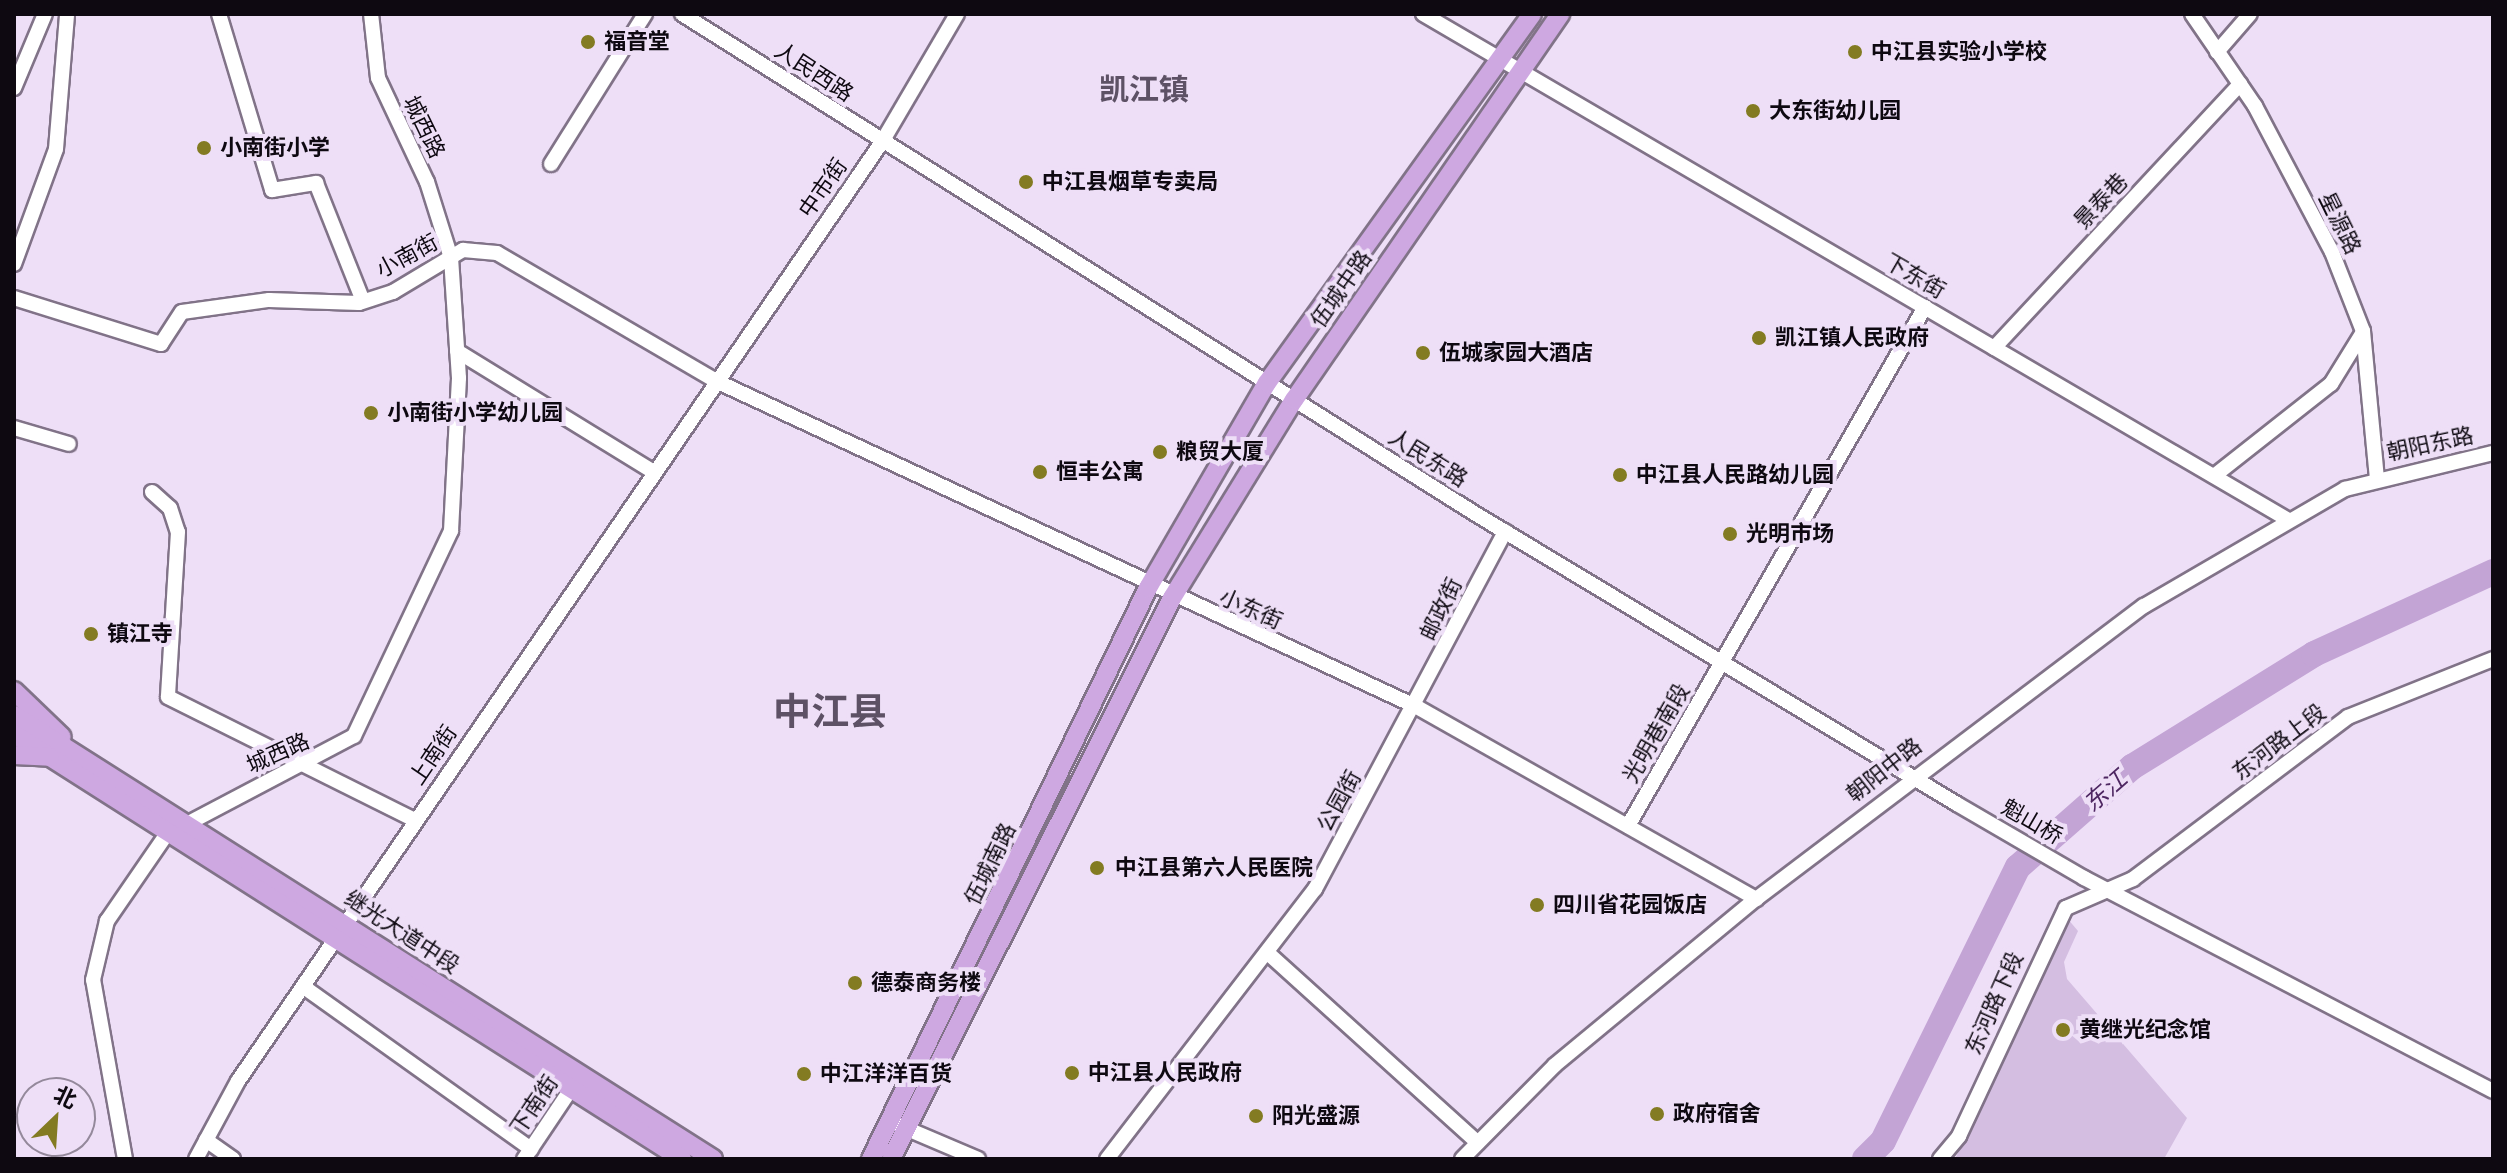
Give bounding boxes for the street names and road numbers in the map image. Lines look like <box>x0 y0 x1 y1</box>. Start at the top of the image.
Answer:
street label: 人民西路 <box>770 37 858 107</box>
street label: 城西路 <box>398 92 450 162</box>
street label: 中市街 <box>793 153 853 223</box>
street label: 景泰巷 <box>2069 168 2133 234</box>
street label: 星源路 <box>2314 188 2366 258</box>
street label: 小南街 <box>372 229 442 283</box>
street label: 伍城中路 <box>1305 245 1377 333</box>
street label: 下东街 <box>1880 248 1950 304</box>
street label: 朝阳东路 <box>2384 422 2476 466</box>
street label: 人民东路 <box>1384 423 1472 493</box>
street label: 邮政街 <box>1415 574 1467 644</box>
street label: 小东街 <box>1215 584 1287 634</box>
street label: 光明巷南段 <box>1617 679 1695 787</box>
street label: 东河路上段 <box>2227 698 2331 786</box>
street label: 上南街 <box>404 720 462 790</box>
street label: 城西路 <box>242 728 314 778</box>
street label: 朝阳中路 <box>1841 733 1927 807</box>
street label: 公园街 <box>1311 766 1367 836</box>
street label: 魁山桥 <box>1997 794 2067 850</box>
street label: 伍城南路 <box>959 819 1021 909</box>
street label: 继光大道中段 <box>339 885 465 979</box>
street label: 东河路下段 <box>1960 947 2028 1059</box>
street label: 下南街 <box>505 1070 563 1140</box>

